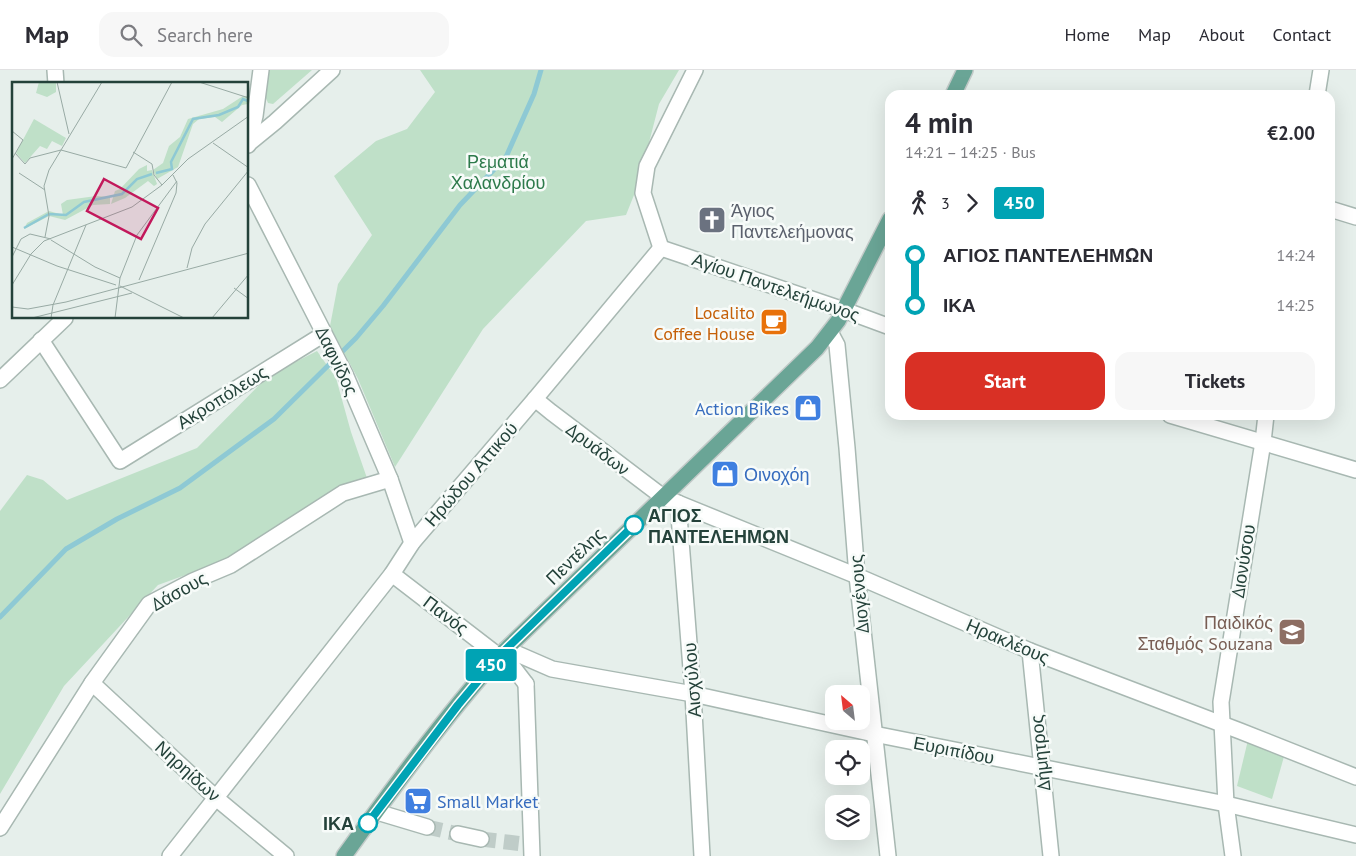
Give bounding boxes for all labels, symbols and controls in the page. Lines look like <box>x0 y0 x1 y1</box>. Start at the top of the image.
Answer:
search box <box>99 12 449 57</box>
text: Map <box>25 19 69 50</box>
icon: search <box>117 21 145 49</box>
text: Search here <box>157 23 253 47</box>
text: Home <box>1064 23 1110 46</box>
text: Map <box>1138 23 1171 46</box>
text: About <box>1199 23 1245 46</box>
text: Contact <box>1273 23 1331 46</box>
inset map <box>12 82 249 319</box>
text: 4 min <box>905 104 973 141</box>
text: €2.00 <box>1267 121 1315 145</box>
text: 14:21 – 14:25 · Bus <box>905 142 1036 162</box>
park label: Ρεματιά Χαλανδρίου <box>451 150 545 194</box>
icon: walk <box>905 189 933 217</box>
icon: forward <box>958 189 986 217</box>
text: 450 <box>1004 191 1034 214</box>
text: 3 <box>941 193 950 213</box>
place label: Άγιος Παντελεήμονας <box>731 199 854 243</box>
church icon: Άγιος Παντελεήμονας <box>697 205 727 235</box>
text: ΑΓΙΟΣ ΠΑΝΤΕΛΕΗΜΩΝ <box>943 243 1153 267</box>
text: 14:24 <box>1277 245 1315 265</box>
street label: Αγίου Παντελεήμωνος <box>689 248 863 327</box>
text: ΙΚΑ <box>943 293 976 317</box>
text: 14:25 <box>1277 295 1315 315</box>
place label: Localito Coffee House <box>654 301 755 345</box>
cafe icon: Localito Coffee House <box>759 307 789 337</box>
street label: Δαφνίδος <box>310 323 364 400</box>
button: Start <box>905 352 1105 410</box>
button: Tickets <box>1115 352 1315 410</box>
street label: Ακροπόλεως <box>172 360 272 434</box>
shop icon: Action Bikes <box>793 393 823 423</box>
place label: Action Bikes <box>695 397 789 420</box>
street label: Ηρώδου Αττικού <box>419 417 523 531</box>
street label: Δρυάδων <box>562 418 634 480</box>
shop icon: Οινοχόη <box>710 459 740 489</box>
place label: Οινοχόη <box>744 463 810 486</box>
place label: ΑΓΙΟΣ ΠΑΝΤΕΛΕΗΜΩΝ <box>648 504 789 548</box>
marker: ΑΓΙΟΣ ΠΑΝΤΕΛΕΗΜΩΝ <box>624 515 644 535</box>
street label: Πεντέλης <box>541 522 609 590</box>
street label: Διονύσου <box>1226 523 1260 599</box>
street label: Διογένους <box>844 553 874 634</box>
street label: Δάσους <box>147 566 211 616</box>
street label: Πανός <box>419 590 474 640</box>
place label: Παιδικός Σταθμός Souzana <box>1137 611 1273 655</box>
street label: Ηρακλέους <box>963 613 1053 669</box>
school or university icon: Παιδικός Σταθμός Souzana <box>1277 617 1307 647</box>
street label: Αισχύλου <box>678 642 706 718</box>
line badge: 450 <box>462 649 520 681</box>
text: 450 <box>476 653 506 676</box>
north arrow <box>825 685 870 730</box>
map controls <box>825 685 870 840</box>
street label: Δήμητρος <box>1025 714 1055 792</box>
street label: Ευριπίδου <box>912 731 996 769</box>
street label: Νηρηίδων <box>150 736 226 806</box>
button: locate <box>825 740 870 785</box>
supermarket icon: Small Market <box>403 786 433 816</box>
place label: Small Market <box>437 790 538 813</box>
button: layers <box>825 795 870 840</box>
place label: ΙΚΑ <box>323 812 354 835</box>
marker: ΙΚΑ <box>358 813 378 833</box>

